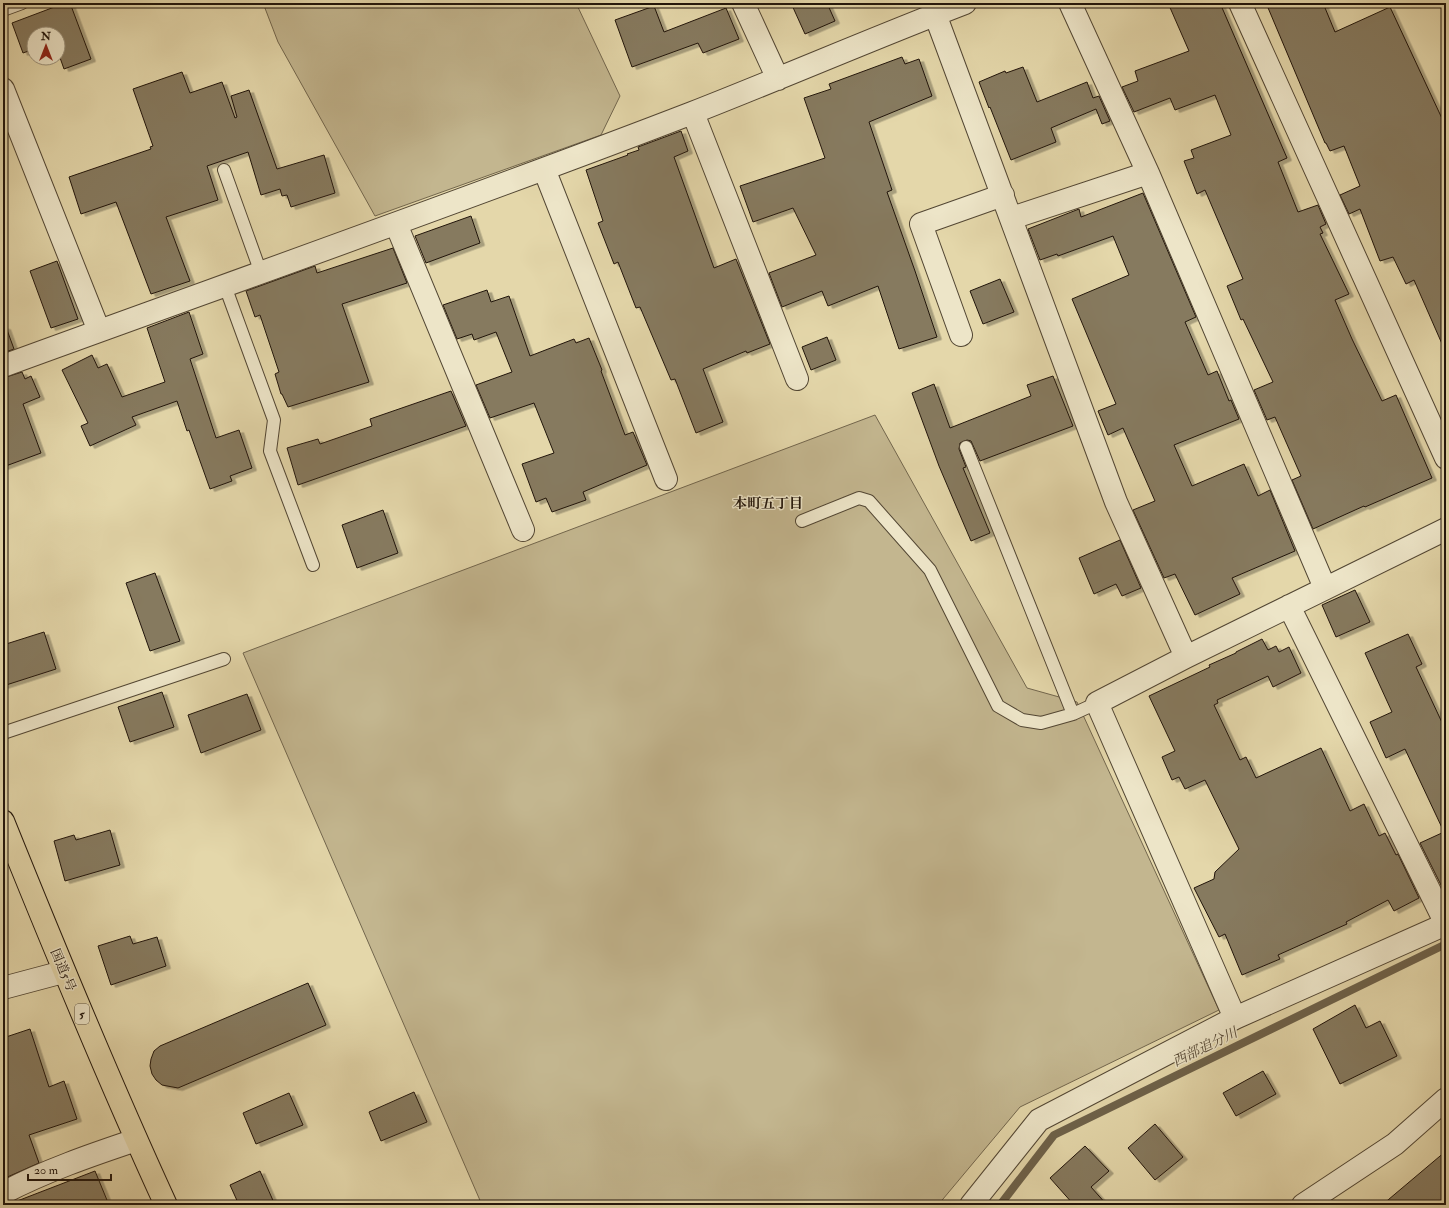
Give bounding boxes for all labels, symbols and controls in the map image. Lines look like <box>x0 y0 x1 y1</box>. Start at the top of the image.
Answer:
north arrow <box>26 26 66 66</box>
text: N <box>40 30 52 43</box>
district label: 本町五丁目 <box>733 495 803 512</box>
street label: 国道5号 <box>47 946 79 994</box>
road number: 5 <box>75 1004 89 1024</box>
water label: 西部追分川 <box>1170 1023 1242 1070</box>
scale bar <box>28 1156 111 1182</box>
text: 20 m <box>34 1163 59 1178</box>

